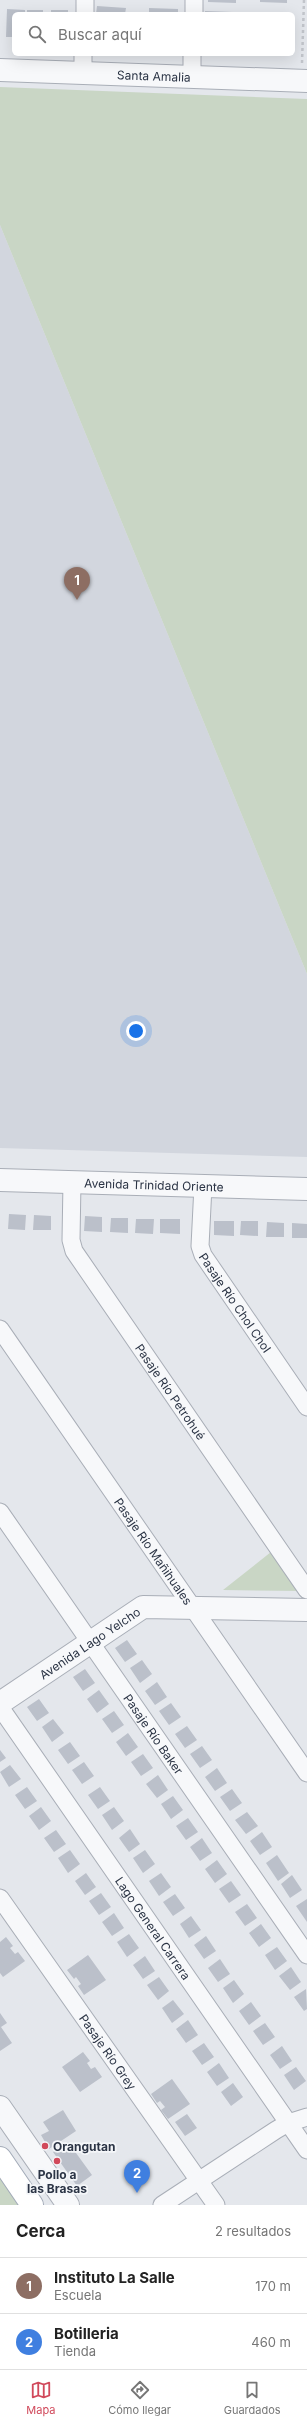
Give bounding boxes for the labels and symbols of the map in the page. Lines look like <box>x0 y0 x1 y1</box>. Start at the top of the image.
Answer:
street label: Santa Amalia <box>117 67 191 84</box>
pin: 1 <box>64 567 90 600</box>
your location <box>126 1021 146 1041</box>
street label: Avenida Trinidad Oriente <box>84 1175 224 1194</box>
street label: Pasaje Río Chol Chol <box>196 1250 275 1355</box>
street label: Pasaje Río Petrohué <box>132 1341 209 1443</box>
street label: Pasaje Río Mañihuales <box>111 1495 196 1608</box>
street label: Avenida Lago Yelcho <box>36 1604 143 1682</box>
street label: Pasaje Río Baker <box>121 1691 187 1777</box>
street label: Lago General Carrera <box>112 1874 194 1982</box>
street label: Pasaje Río Grey <box>76 2011 140 2093</box>
place label: Orangutan <box>53 2139 115 2154</box>
marker: Orangutan <box>40 2141 50 2151</box>
marker: Pollo a las Brasas <box>52 2156 62 2166</box>
pin: 2 <box>124 2160 150 2193</box>
place label: Pollo a las Brasas <box>27 2167 87 2196</box>

